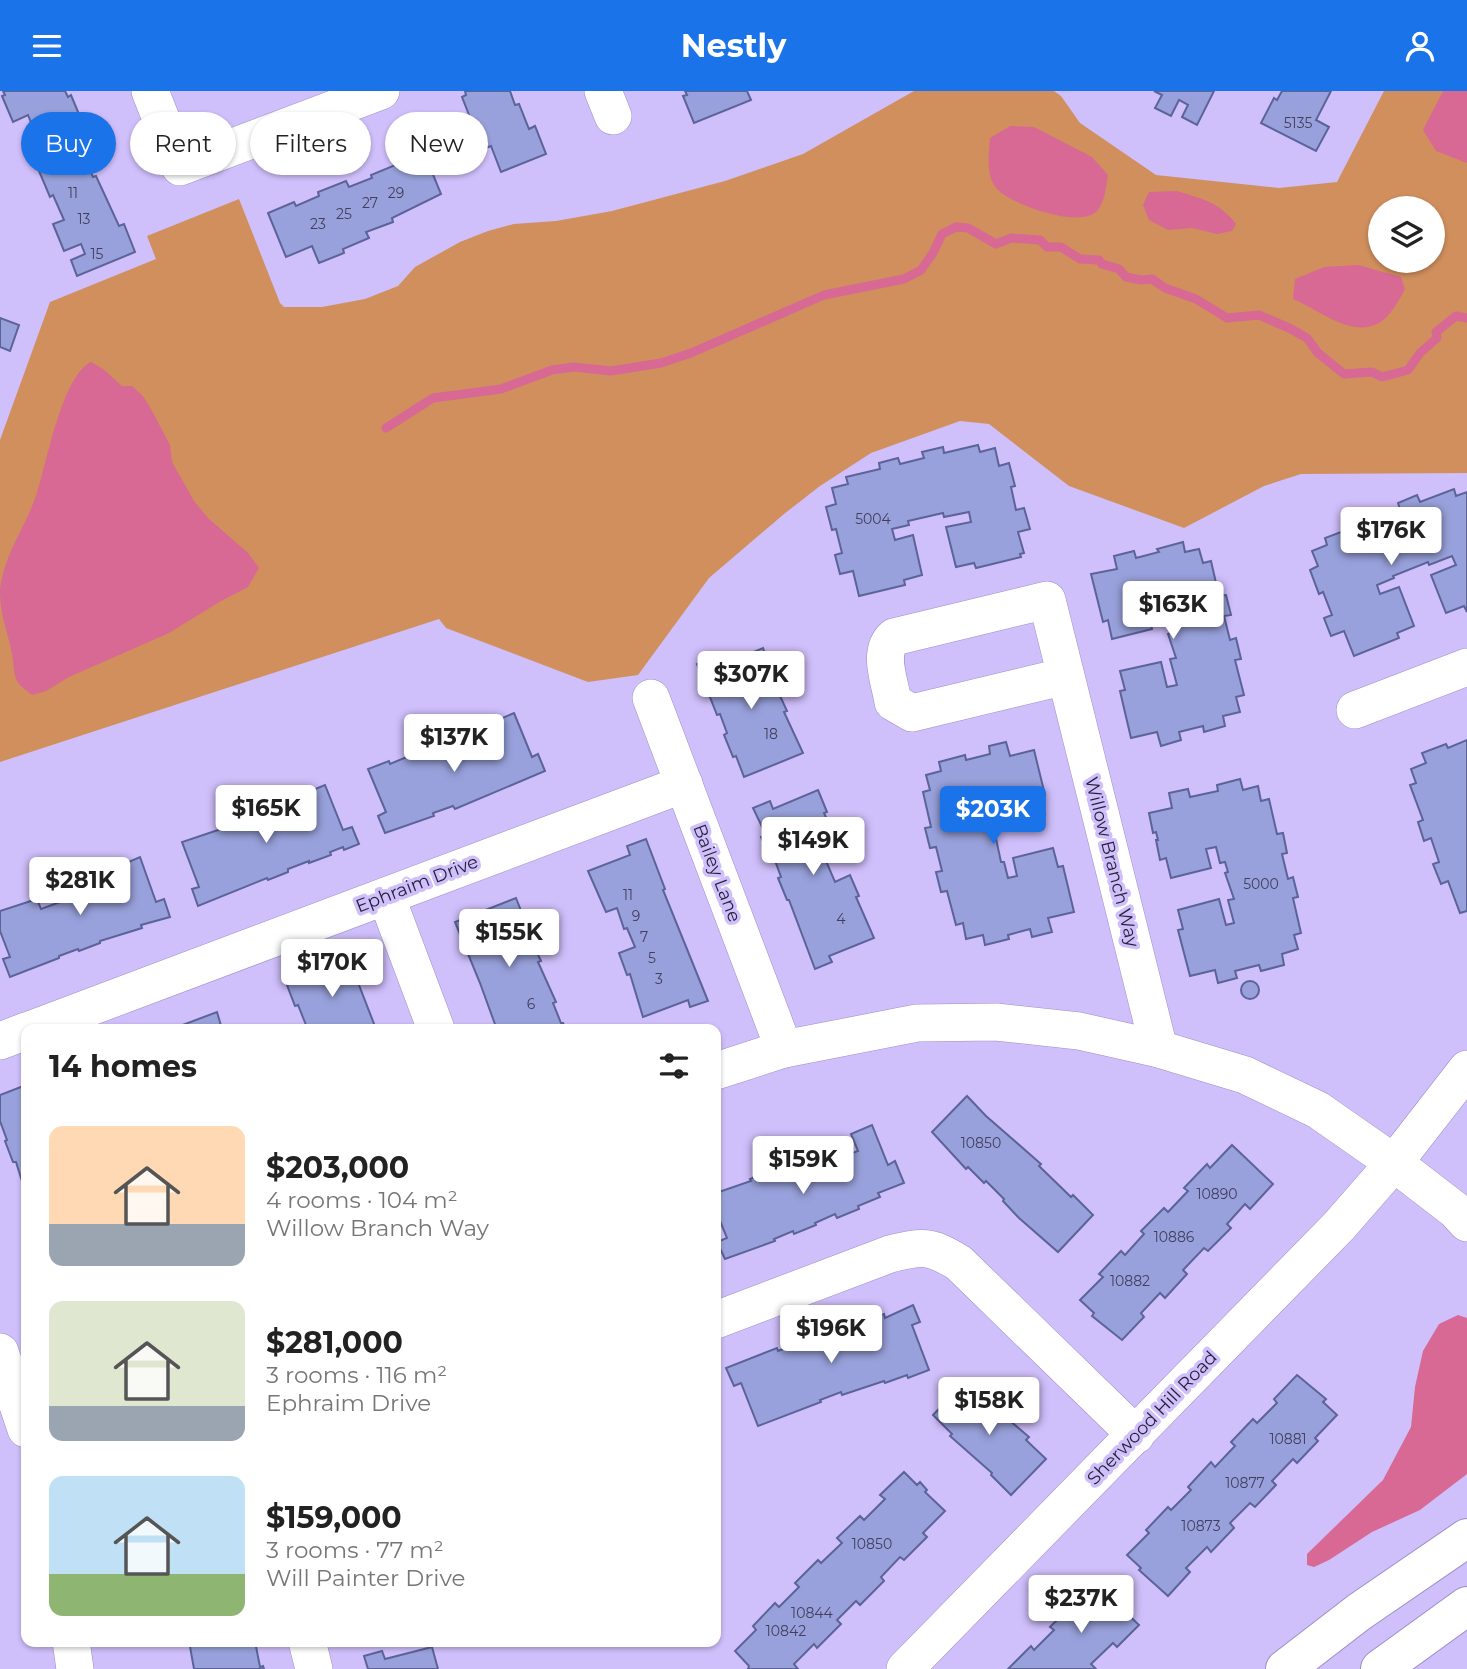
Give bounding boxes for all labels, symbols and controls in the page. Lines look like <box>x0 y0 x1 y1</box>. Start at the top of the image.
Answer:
text: Nestly <box>681 26 786 65</box>
icon: menu <box>28 27 66 65</box>
icon: person <box>1401 27 1439 65</box>
chip: Buy <box>21 112 116 175</box>
chip: Rent <box>130 112 236 175</box>
chip: Filters <box>250 112 371 175</box>
chip: New <box>385 112 488 175</box>
house number: 5135 <box>1284 114 1312 132</box>
house number: 11 <box>68 184 78 202</box>
house number: 29 <box>388 184 404 202</box>
house number: 27 <box>362 194 378 212</box>
map controls <box>1368 196 1445 273</box>
button: layers <box>1368 196 1445 273</box>
house number: 25 <box>336 205 352 223</box>
house number: 13 <box>78 210 91 228</box>
house number: 23 <box>310 215 326 233</box>
house number: 15 <box>91 245 104 263</box>
pin: $176K <box>1342 507 1440 567</box>
house number: 5004 <box>855 510 892 528</box>
text: $176K <box>1357 516 1425 544</box>
pin: $163K <box>1124 581 1222 641</box>
text: $163K <box>1139 590 1207 618</box>
pin: $307K <box>702 651 800 711</box>
text: $307K <box>713 660 789 688</box>
pin: $137K <box>405 715 503 774</box>
text: $137K <box>420 723 488 751</box>
house number: 18 <box>764 725 778 743</box>
street label: Willow Branch Way <box>1080 775 1144 950</box>
pin: $165K <box>217 785 315 845</box>
pin: $203K <box>944 787 1042 846</box>
text: $165K <box>232 794 300 822</box>
text: $203K <box>956 795 1030 823</box>
pin: $149K <box>764 817 862 877</box>
street label: Bailey Lane <box>688 821 746 925</box>
text: $149K <box>778 826 848 854</box>
street label: Ephraim Drive <box>353 851 481 917</box>
pin: $281K <box>31 857 129 917</box>
text: $281K <box>45 866 115 894</box>
house number: 5000 <box>1243 875 1279 893</box>
house number: 11 <box>623 886 633 904</box>
house number: 9 <box>632 907 640 925</box>
pin: $155K <box>460 909 558 969</box>
house number: 4 <box>836 910 846 928</box>
text: $155K <box>475 918 543 946</box>
house number: 7 <box>640 928 648 946</box>
pin: $170K <box>283 939 381 999</box>
text: $170K <box>297 948 367 976</box>
house number: 5 <box>648 949 656 967</box>
house number: 3 <box>655 970 663 988</box>
house number: 6 <box>527 995 536 1013</box>
icon: filters <box>655 1047 693 1085</box>
text: 14 homes <box>49 1048 197 1085</box>
house number: 10850 <box>961 1134 1001 1152</box>
pin: $159K <box>754 1137 852 1196</box>
text: $159K <box>769 1145 837 1173</box>
text: $203,000 <box>266 1149 409 1186</box>
icon: home <box>105 1154 189 1238</box>
house number: 10890 <box>1196 1185 1238 1203</box>
text: 4 rooms · 104 m² <box>266 1186 458 1214</box>
text: Willow Branch Way <box>266 1214 489 1242</box>
house number: 10886 <box>1154 1228 1195 1246</box>
house number: 10882 <box>1110 1272 1150 1290</box>
pin: $196K <box>782 1305 880 1365</box>
text: $196K <box>796 1314 866 1342</box>
text: $281,000 <box>266 1324 403 1361</box>
icon: home <box>105 1329 189 1413</box>
street label: Sherwood Hill Road <box>1082 1346 1222 1490</box>
text: 3 rooms · 116 m² <box>266 1361 447 1389</box>
pin: $158K <box>940 1377 1038 1437</box>
text: $158K <box>954 1386 1024 1414</box>
text: Ephraim Drive <box>266 1389 431 1417</box>
house number: 10881 <box>1269 1430 1307 1448</box>
house number: 10877 <box>1225 1474 1265 1492</box>
text: $159,000 <box>266 1499 402 1536</box>
icon: home <box>105 1504 189 1588</box>
house number: 10873 <box>1181 1517 1221 1535</box>
house number: 10850 <box>852 1535 892 1553</box>
text: 3 rooms · 77 m² <box>266 1536 444 1564</box>
text: Will Painter Drive <box>266 1564 466 1592</box>
pin: $237K <box>1032 1575 1130 1635</box>
text: $237K <box>1045 1584 1117 1612</box>
house number: 10844 <box>791 1604 834 1622</box>
house number: 10842 <box>766 1622 806 1640</box>

